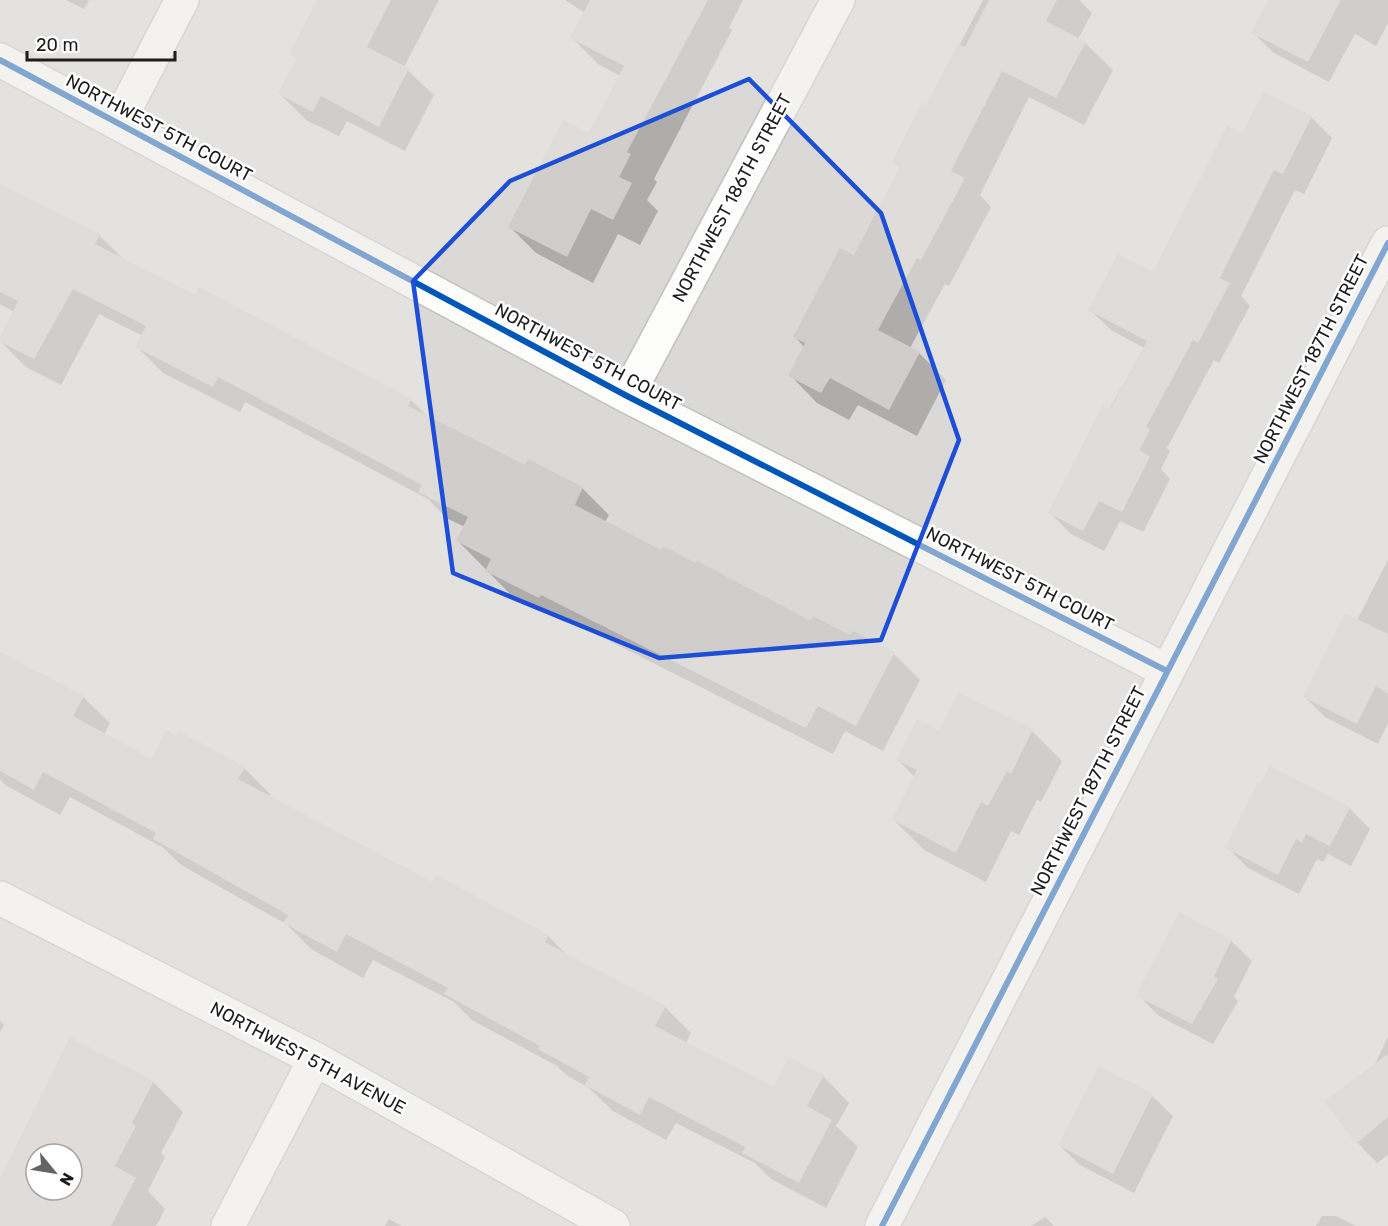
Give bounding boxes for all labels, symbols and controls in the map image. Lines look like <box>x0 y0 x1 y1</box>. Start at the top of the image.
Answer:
scale bar <box>27 24 176 62</box>
text: 20 m <box>36 34 78 56</box>
street label: NORTHWEST 5TH COURT <box>62 70 256 186</box>
street label: NORTHWEST 186TH STREET <box>668 90 796 306</box>
street label: NORTHWEST 187TH STREET <box>1249 251 1373 467</box>
street label: NORTHWEST 5TH COURT <box>491 299 685 415</box>
street label: NORTHWEST 5TH COURT <box>923 522 1117 636</box>
street label: NORTHWEST 187TH STREET <box>1026 683 1150 899</box>
street label: NORTHWEST 5TH AVENUE <box>207 997 409 1119</box>
north arrow <box>24 1142 84 1202</box>
text: N <box>55 1170 78 1189</box>

